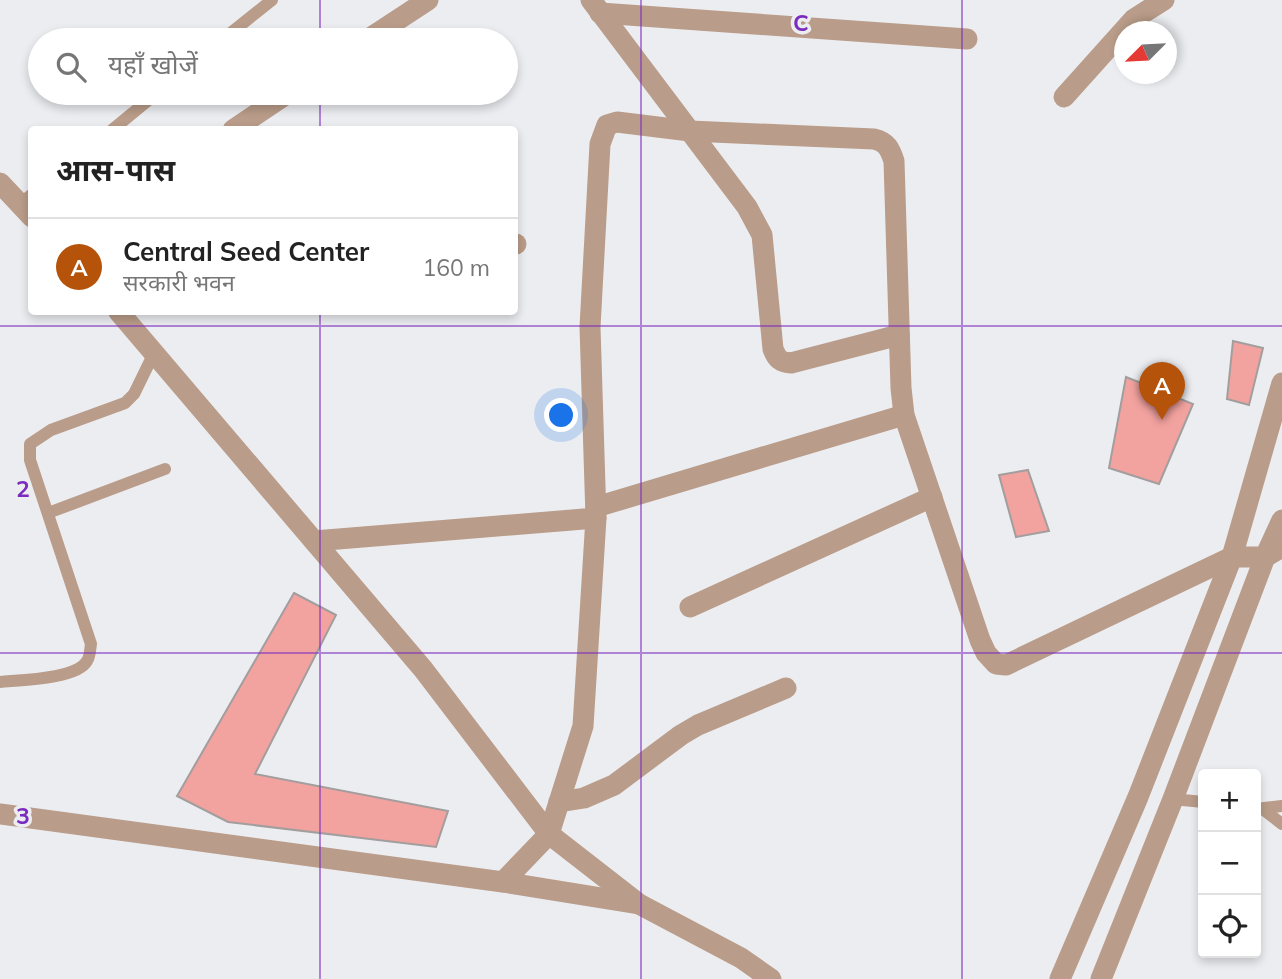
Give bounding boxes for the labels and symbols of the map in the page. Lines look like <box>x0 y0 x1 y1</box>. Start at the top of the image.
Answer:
text: C <box>793 8 809 37</box>
north arrow <box>1114 21 1177 84</box>
pin: A <box>1139 362 1185 420</box>
your location <box>544 398 578 432</box>
text: 2 <box>16 474 30 503</box>
text: 3 <box>16 801 30 830</box>

